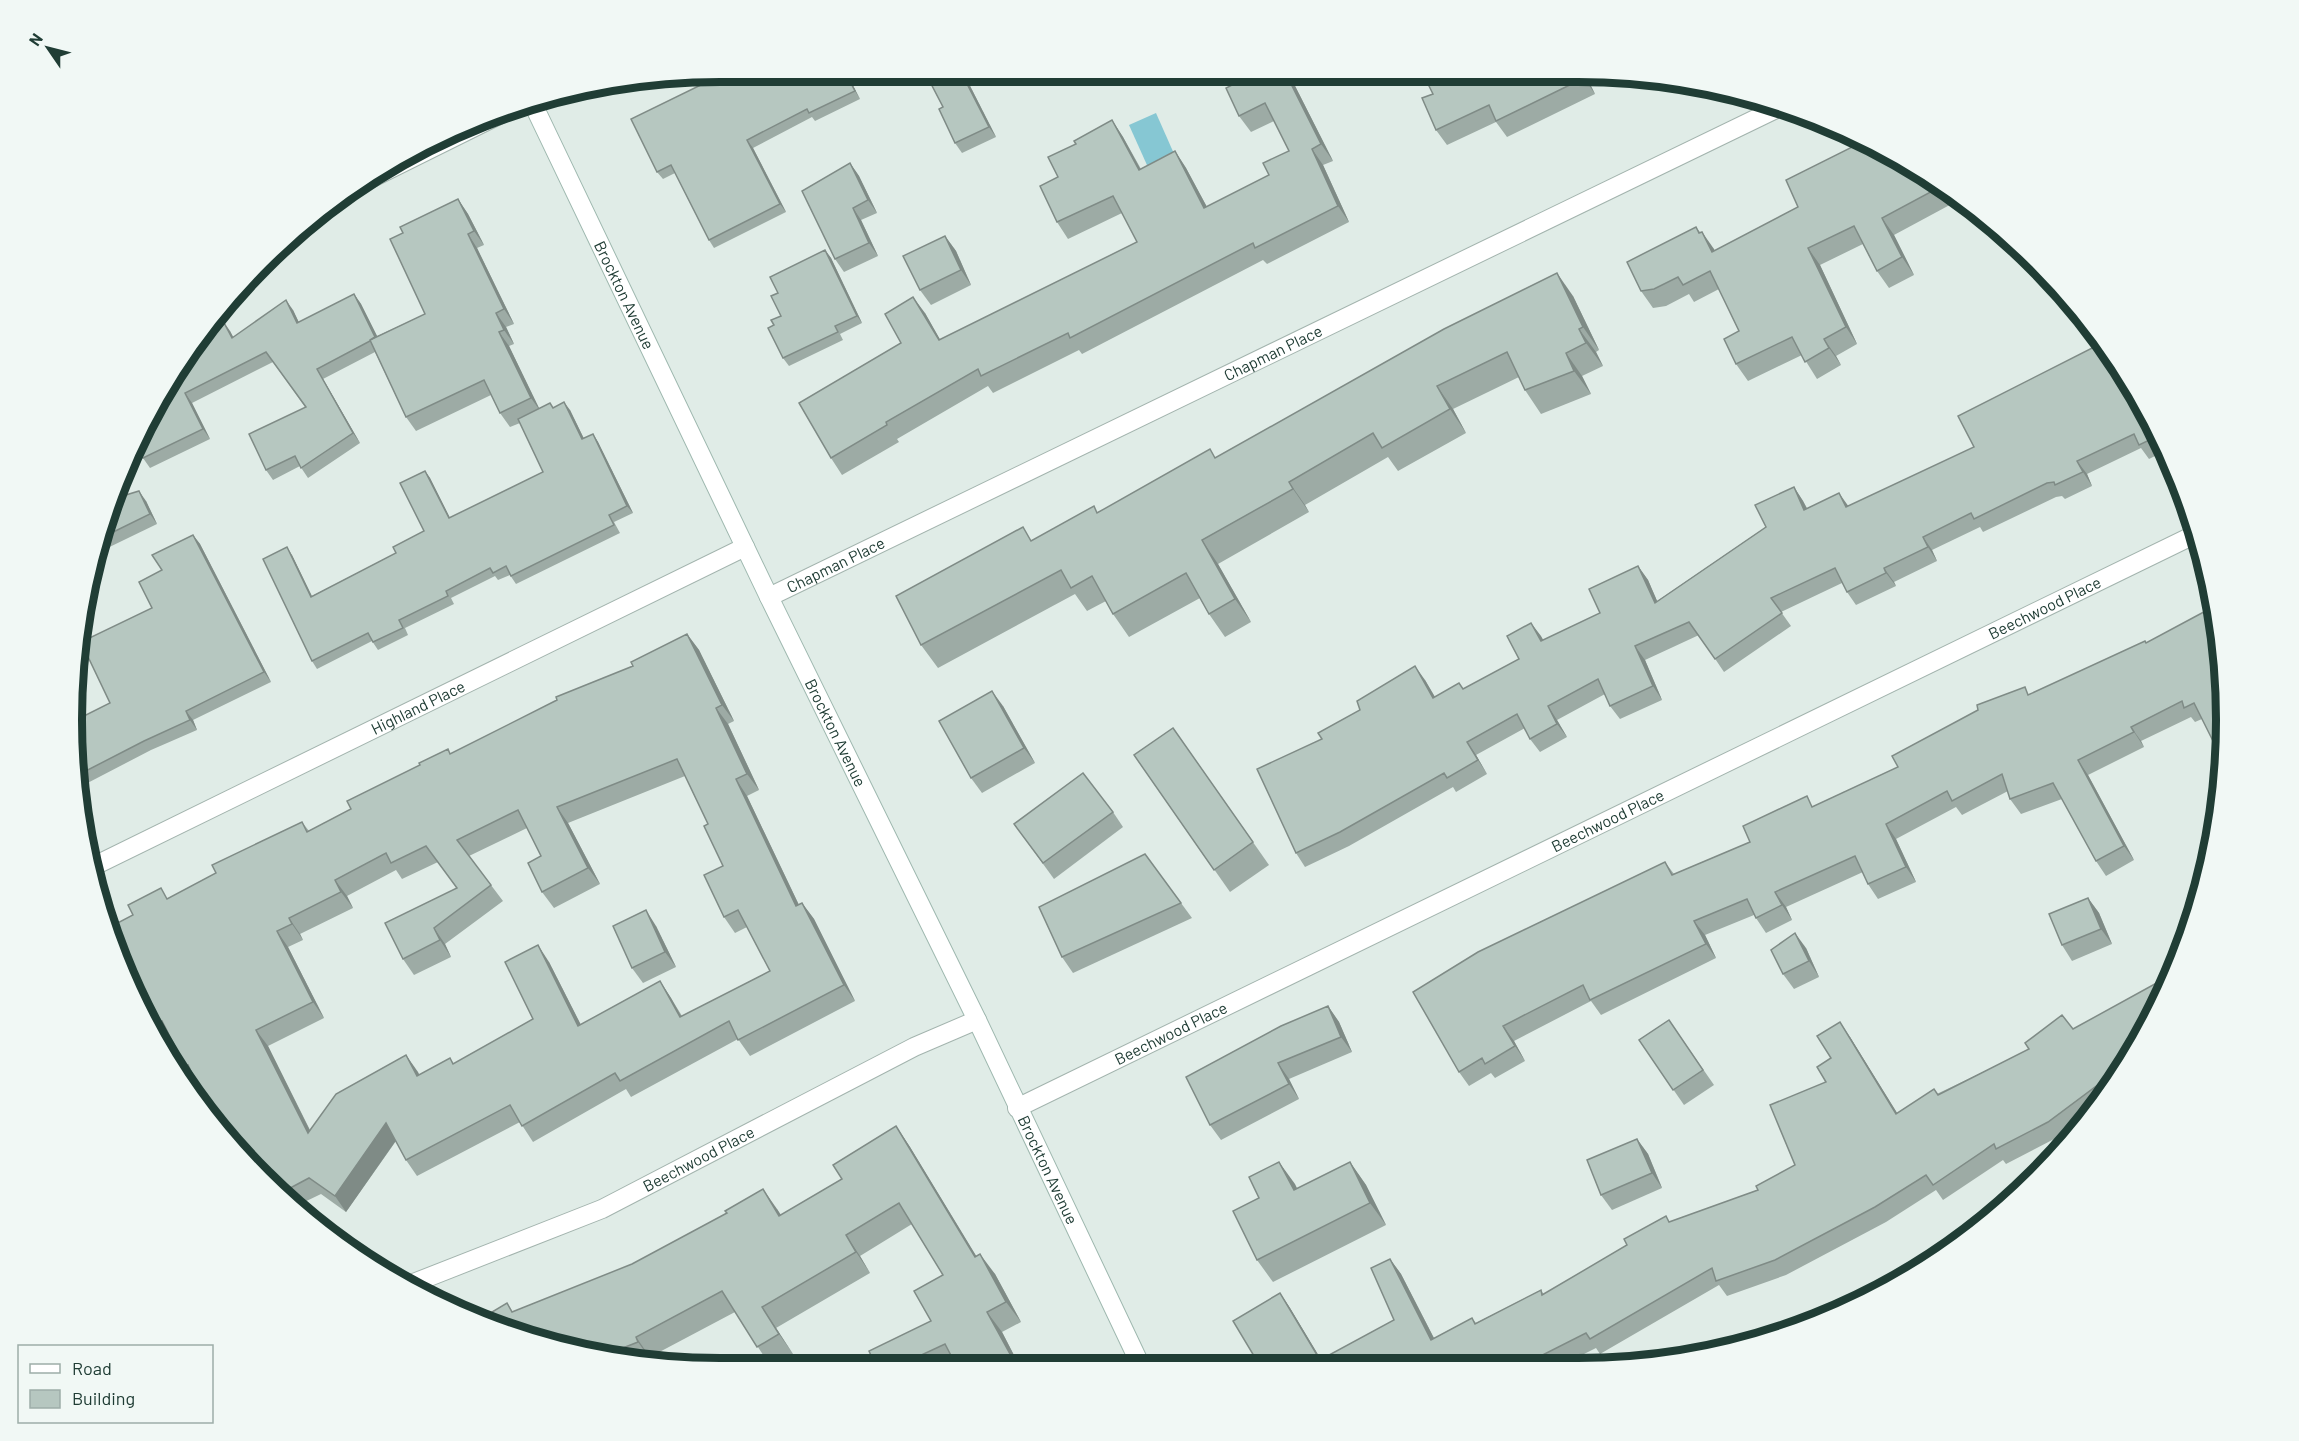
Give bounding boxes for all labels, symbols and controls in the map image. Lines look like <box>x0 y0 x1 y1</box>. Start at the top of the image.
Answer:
north arrow <box>18 18 78 78</box>
text: N <box>24 29 46 49</box>
street label: Brockton Avenue <box>591 238 659 352</box>
street label: Chapman Place <box>1221 320 1325 384</box>
street label: Chapman Place <box>783 532 888 596</box>
street label: Beechwood Place <box>1985 572 2104 643</box>
street label: Brockton Avenue <box>802 675 871 790</box>
street label: Highland Place <box>368 676 468 738</box>
street label: Beechwood Place <box>1548 785 1667 855</box>
street label: Beechwood Place <box>1111 997 1230 1068</box>
street label: Brockton Avenue <box>1015 1112 1082 1227</box>
street label: Beechwood Place <box>639 1122 757 1195</box>
legend <box>18 1345 213 1423</box>
text: Road <box>72 1357 112 1379</box>
text: Building <box>72 1387 135 1409</box>

